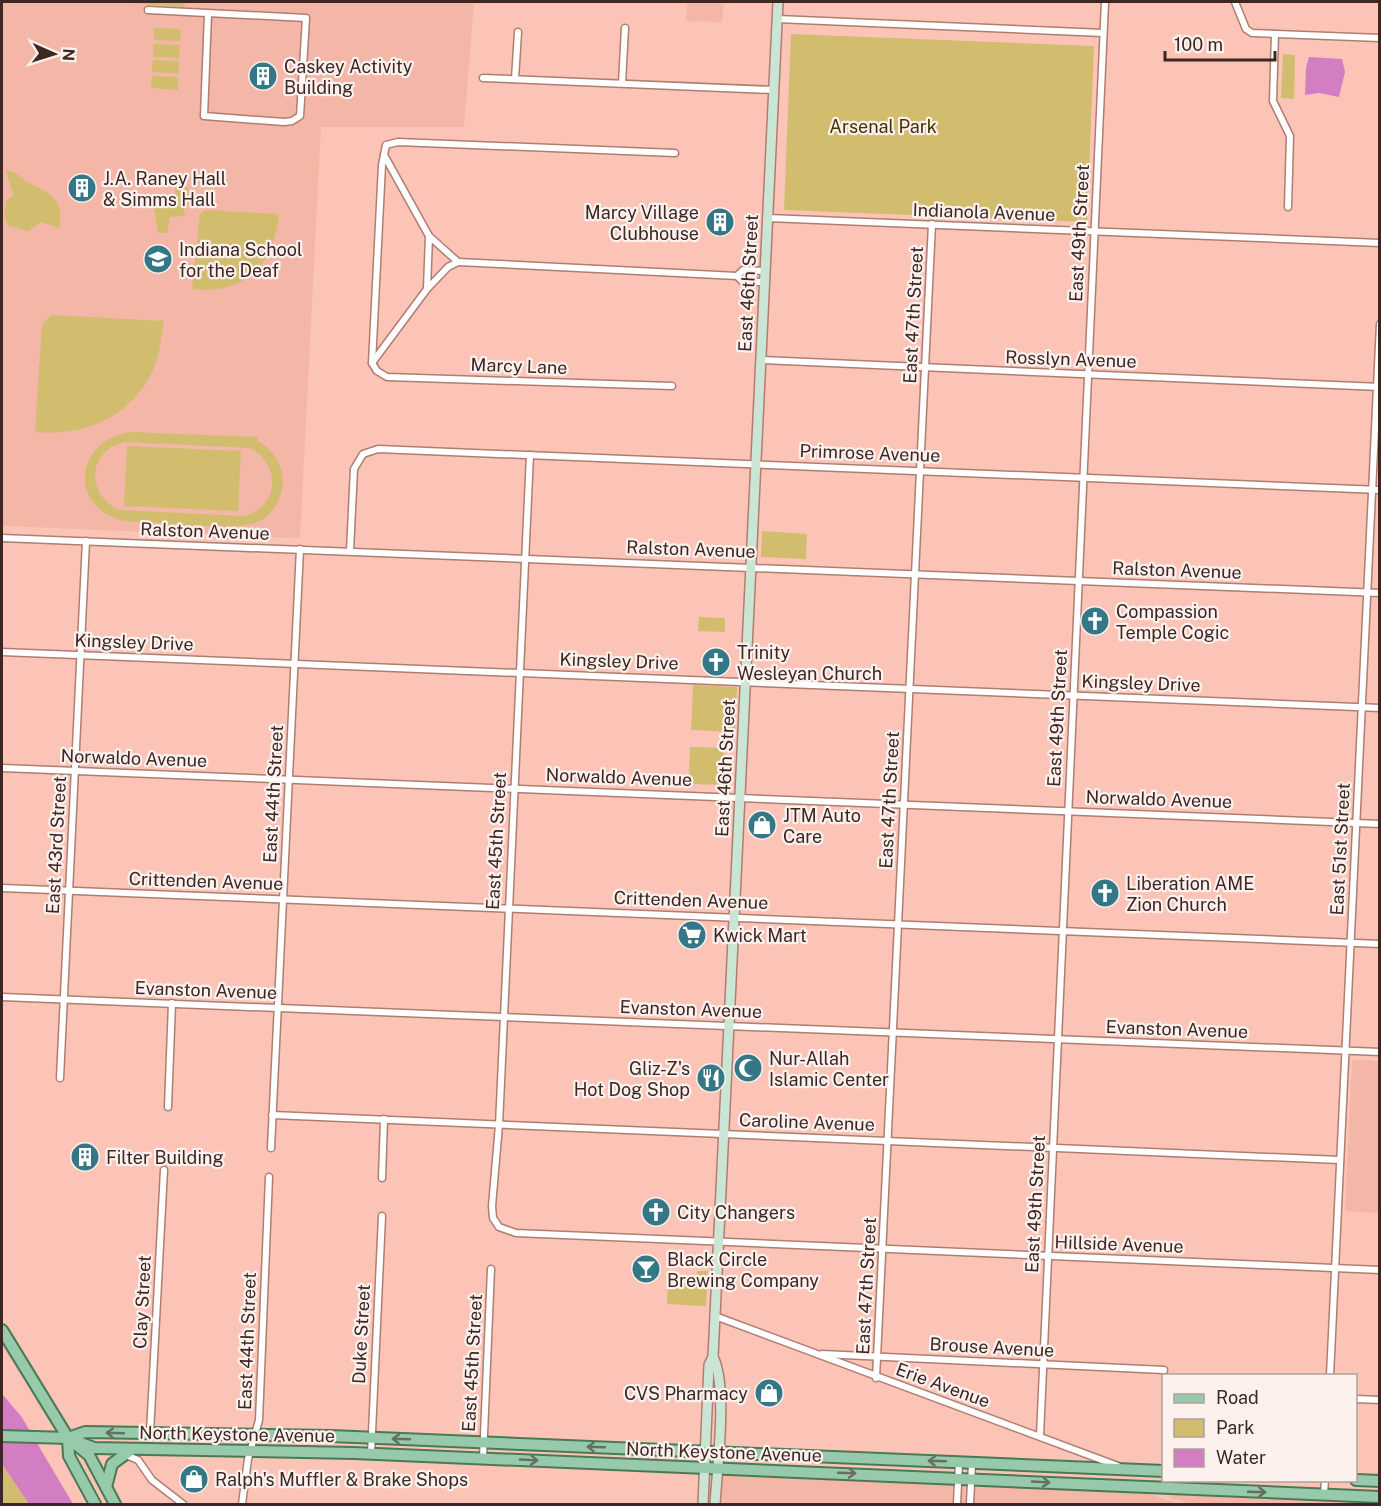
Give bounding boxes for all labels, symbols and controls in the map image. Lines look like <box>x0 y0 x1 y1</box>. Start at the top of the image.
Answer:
north arrow <box>24 24 84 84</box>
scale bar <box>1165 24 1274 62</box>
text: 100 m <box>1174 34 1223 55</box>
text: N <box>59 48 78 62</box>
place label: Caskey Activity Building <box>284 56 413 98</box>
building icon: Caskey Activity Building <box>247 60 279 92</box>
park label: Arsenal Park <box>829 116 937 137</box>
street label: East 49th Street <box>1065 164 1093 302</box>
place label: J.A. Raney Hall & Simms Hall <box>103 168 226 210</box>
building icon: J.A. Raney Hall & Simms Hall <box>66 172 98 204</box>
street label: Indianola Avenue <box>912 199 1056 225</box>
place label: Marcy Village Clubhouse <box>585 202 699 244</box>
building icon: Marcy Village Clubhouse <box>704 206 736 238</box>
street label: East 46th Street <box>734 214 762 352</box>
place label: Indiana School for the Deaf <box>179 239 302 281</box>
school or university icon: Indiana School for the Deaf <box>142 243 174 275</box>
street label: East 47th Street <box>899 246 927 384</box>
street label: Rosslyn Avenue <box>1005 346 1137 372</box>
street label: Marcy Lane <box>470 354 568 378</box>
street label: Primrose Avenue <box>799 440 941 466</box>
street label: Ralston Avenue <box>140 518 270 544</box>
street label: Ralston Avenue <box>626 536 756 562</box>
street label: Ralston Avenue <box>1112 557 1242 583</box>
place label: Compassion Temple Cogic <box>1116 601 1229 643</box>
church icon: Compassion Temple Cogic <box>1079 605 1111 637</box>
street label: Kingsley Drive <box>74 629 194 655</box>
place label: Trinity Wesleyan Church <box>737 642 882 684</box>
church icon: Trinity Wesleyan Church <box>700 646 732 678</box>
street label: Kingsley Drive <box>559 648 679 674</box>
street label: East 49th Street <box>1043 649 1071 787</box>
street label: Kingsley Drive <box>1081 670 1201 696</box>
street label: East 46th Street <box>711 699 739 837</box>
street label: East 44th Street <box>259 724 287 864</box>
street label: East 47th Street <box>875 731 903 869</box>
street label: Norwaldo Avenue <box>60 745 208 771</box>
street label: Norwaldo Avenue <box>545 764 693 790</box>
street label: East 45th Street <box>482 771 510 911</box>
street label: East 43rd Street <box>42 775 70 915</box>
street label: East 51st Street <box>1326 782 1354 916</box>
street label: Norwaldo Avenue <box>1085 786 1233 812</box>
place label: JTM Auto Care <box>783 805 861 847</box>
shop icon: JTM Auto Care <box>746 809 778 841</box>
street label: Crittenden Avenue <box>128 868 284 894</box>
place label: Liberation AME Zion Church <box>1126 873 1254 915</box>
church icon: Liberation AME Zion Church <box>1089 877 1121 909</box>
street label: Crittenden Avenue <box>613 887 769 913</box>
supermarket icon: Kwick Mart <box>676 919 708 951</box>
place label: Kwick Mart <box>713 925 807 946</box>
street label: Evanston Avenue <box>134 977 278 1003</box>
street label: Evanston Avenue <box>619 996 763 1022</box>
street label: Evanston Avenue <box>1105 1016 1249 1042</box>
place label: Nur-Allah Islamic Center <box>769 1048 889 1090</box>
mosque icon: Nur-Allah Islamic Center <box>732 1052 764 1084</box>
place label: Gliz-Z's Hot Dog Shop <box>574 1058 690 1100</box>
restaurant icon: Gliz-Z's Hot Dog Shop <box>695 1062 727 1094</box>
street label: Caroline Avenue <box>739 1109 875 1135</box>
street label: East 49th Street <box>1021 1135 1049 1273</box>
building icon: Filter Building <box>69 1141 101 1173</box>
place label: Filter Building <box>106 1147 224 1168</box>
church icon: City Changers <box>640 1196 672 1228</box>
place label: City Changers <box>677 1202 795 1223</box>
street label: East 47th Street <box>852 1217 880 1355</box>
street label: Hillside Avenue <box>1054 1231 1184 1257</box>
place label: Black Circle Brewing Company <box>667 1249 819 1291</box>
bar icon: Black Circle Brewing Company <box>630 1253 662 1285</box>
street label: Clay Street <box>129 1255 155 1349</box>
street label: East 44th Street <box>234 1272 260 1410</box>
street label: Duke Street <box>348 1284 374 1384</box>
street label: East 45th Street <box>458 1293 486 1433</box>
street label: Brouse Avenue <box>929 1333 1055 1361</box>
street label: Erie Avenue <box>893 1358 993 1412</box>
legend <box>1162 1374 1357 1482</box>
shop icon: CVS Pharmacy <box>753 1377 785 1409</box>
place label: CVS Pharmacy <box>624 1383 748 1404</box>
text: Road <box>1216 1387 1259 1408</box>
text: Park <box>1216 1417 1254 1438</box>
street label: North Keystone Avenue <box>139 1422 335 1446</box>
one-way arrow <box>106 1428 126 1439</box>
one-way arrow <box>392 1434 412 1445</box>
street label: North Keystone Avenue <box>626 1438 822 1466</box>
one-way arrow <box>586 1442 606 1453</box>
text: Water <box>1216 1447 1266 1468</box>
one-way arrow <box>518 1455 538 1466</box>
one-way arrow <box>928 1456 948 1467</box>
shop icon: Ralph's Muffler & Brake Shops <box>178 1463 210 1495</box>
one-way arrow <box>836 1468 856 1479</box>
place label: Ralph's Muffler & Brake Shops <box>215 1469 468 1490</box>
one-way arrow <box>1031 1477 1051 1488</box>
one-way arrow <box>1247 1486 1267 1497</box>

